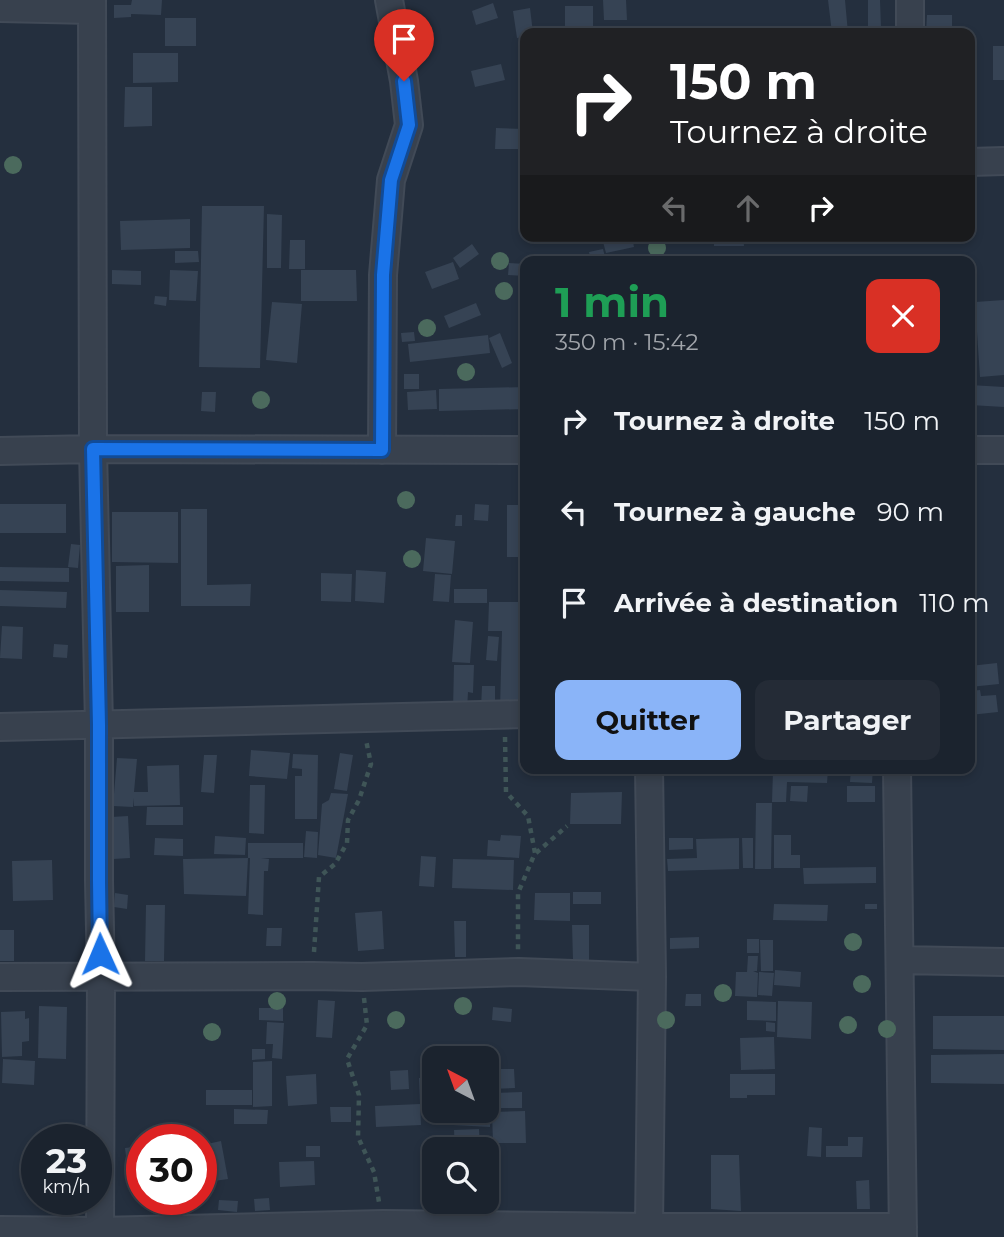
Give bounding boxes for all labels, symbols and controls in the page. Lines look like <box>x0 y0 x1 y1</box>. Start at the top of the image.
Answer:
pin <box>374 9 434 81</box>
icon: arrive <box>385 20 423 58</box>
text: 150 m <box>670 52 817 111</box>
icon: right <box>555 56 646 147</box>
text: Tournez à droite <box>670 112 928 151</box>
icon: left <box>656 189 694 227</box>
icon: ahead <box>729 189 767 227</box>
icon: right <box>802 189 840 227</box>
text: 1 min <box>555 276 669 328</box>
button: close <box>866 279 940 353</box>
text: 350 m · 15:42 <box>555 328 699 356</box>
icon: right <box>555 402 593 440</box>
text: Tournez à droite <box>614 405 835 437</box>
text: 150 m <box>864 405 940 437</box>
icon: left <box>555 493 593 531</box>
text: Tournez à gauche <box>614 496 856 528</box>
text: 90 m <box>877 496 944 528</box>
icon: arrive <box>555 584 593 622</box>
text: Arrivée à destination <box>614 587 898 619</box>
text: 110 m <box>919 587 990 619</box>
button: Quitter <box>555 680 741 760</box>
button: Partager <box>755 680 940 760</box>
position arrow <box>63 917 137 991</box>
north arrow <box>422 1046 499 1124</box>
map controls <box>422 1046 499 1214</box>
speed limit sign: 30 <box>126 1124 217 1215</box>
button: search <box>422 1137 499 1214</box>
text: 23 <box>46 1139 87 1182</box>
text: km/h <box>42 1176 91 1198</box>

